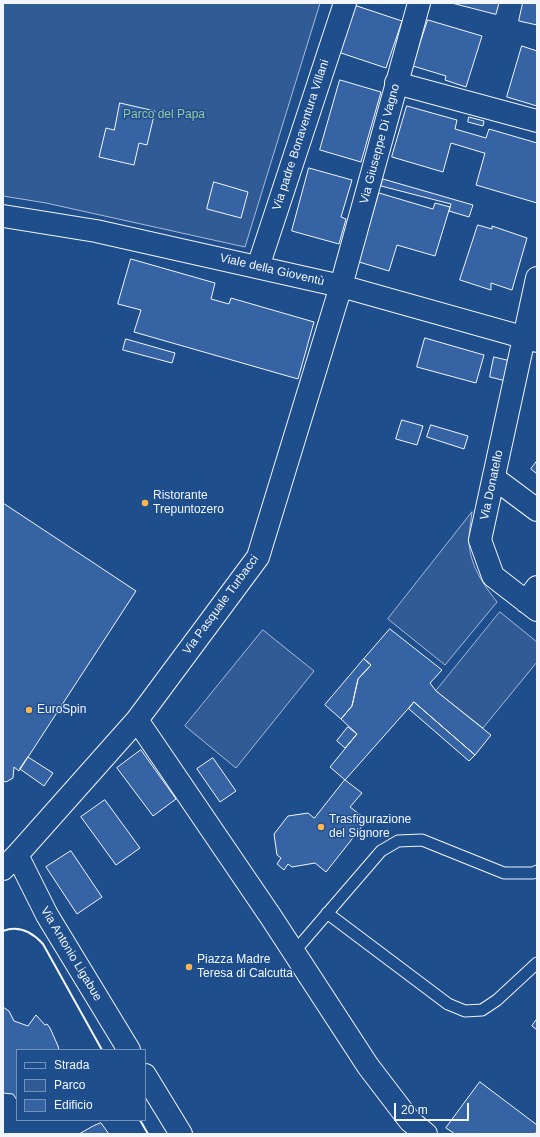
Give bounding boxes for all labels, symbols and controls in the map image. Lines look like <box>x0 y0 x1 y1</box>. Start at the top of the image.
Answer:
street label: Via padre Bonaventura Villani <box>270 58 332 212</box>
street label: Via Giuseppe Di Vagno <box>357 82 403 206</box>
park label: Parco del Papa <box>123 108 205 122</box>
street label: Viale della Gioventù <box>218 251 326 289</box>
street label: Via Donatello <box>478 449 506 521</box>
place label: Ristorante Trepuntozero <box>153 489 224 517</box>
marker: Ristorante Trepuntozero <box>140 498 150 508</box>
street label: Via Pasquale Turbacci <box>180 552 262 658</box>
place label: EuroSpin <box>37 703 86 717</box>
marker: EuroSpin <box>24 705 34 715</box>
place label: Trasfigurazione del Signore <box>329 813 411 841</box>
marker: Trasfigurazione del Signore <box>316 822 326 832</box>
street label: Via Antonio Ligabue <box>37 904 105 1004</box>
place label: Piazza Madre Teresa di Calcutta <box>197 953 293 981</box>
marker: Piazza Madre Teresa di Calcutta <box>184 962 194 972</box>
legend <box>16 1049 146 1121</box>
text: Strada <box>54 1058 89 1072</box>
text: Parco <box>54 1078 85 1092</box>
scale bar <box>396 1095 471 1121</box>
text: Edificio <box>54 1098 93 1112</box>
text: 20 m <box>401 1103 428 1117</box>

